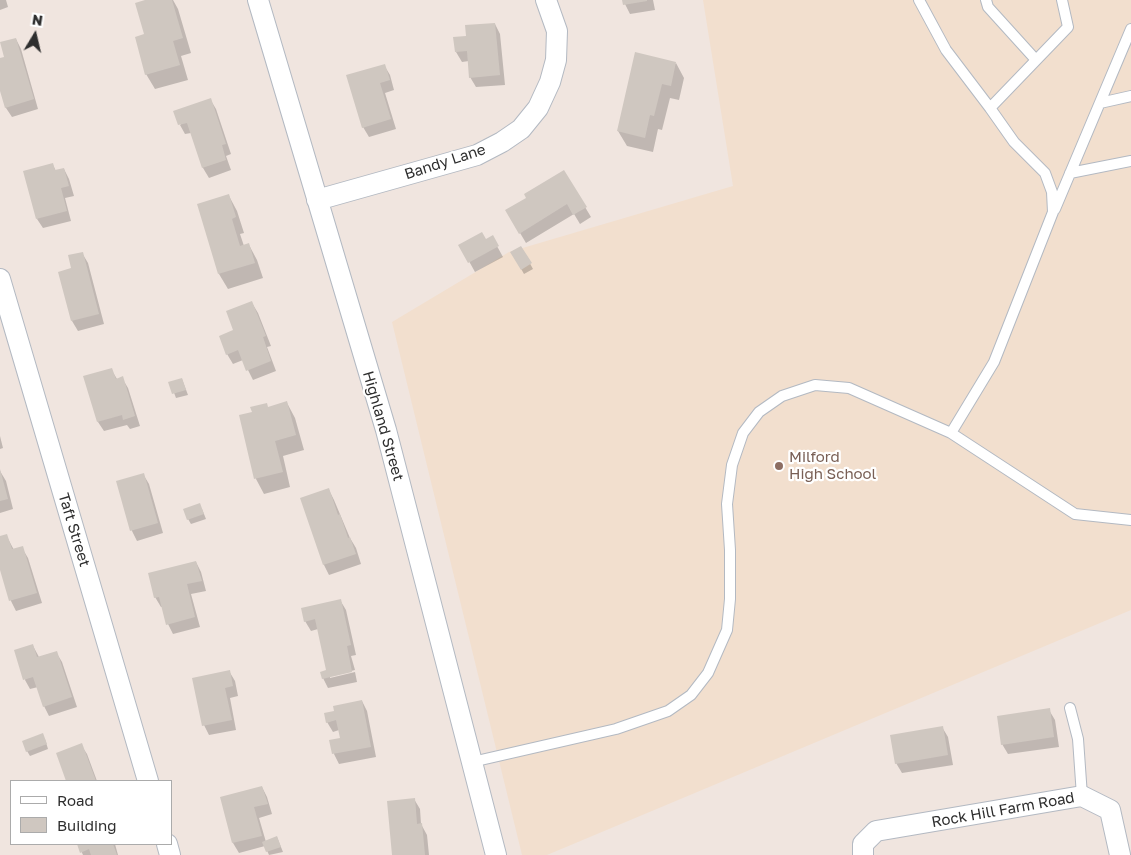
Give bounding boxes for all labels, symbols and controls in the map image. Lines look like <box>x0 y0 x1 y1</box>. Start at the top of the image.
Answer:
north arrow <box>10 10 60 60</box>
text: N <box>31 10 44 29</box>
street label: Bandy Lane <box>402 140 488 184</box>
street label: Highland Street <box>359 369 407 483</box>
place label: Milford High School <box>789 448 876 483</box>
marker: Milford High School <box>773 460 785 472</box>
street label: Taft Street <box>54 491 94 569</box>
legend <box>10 780 172 845</box>
street label: Rock Hill Farm Road <box>930 789 1076 831</box>
text: Road <box>57 791 94 809</box>
text: Building <box>57 816 117 834</box>

